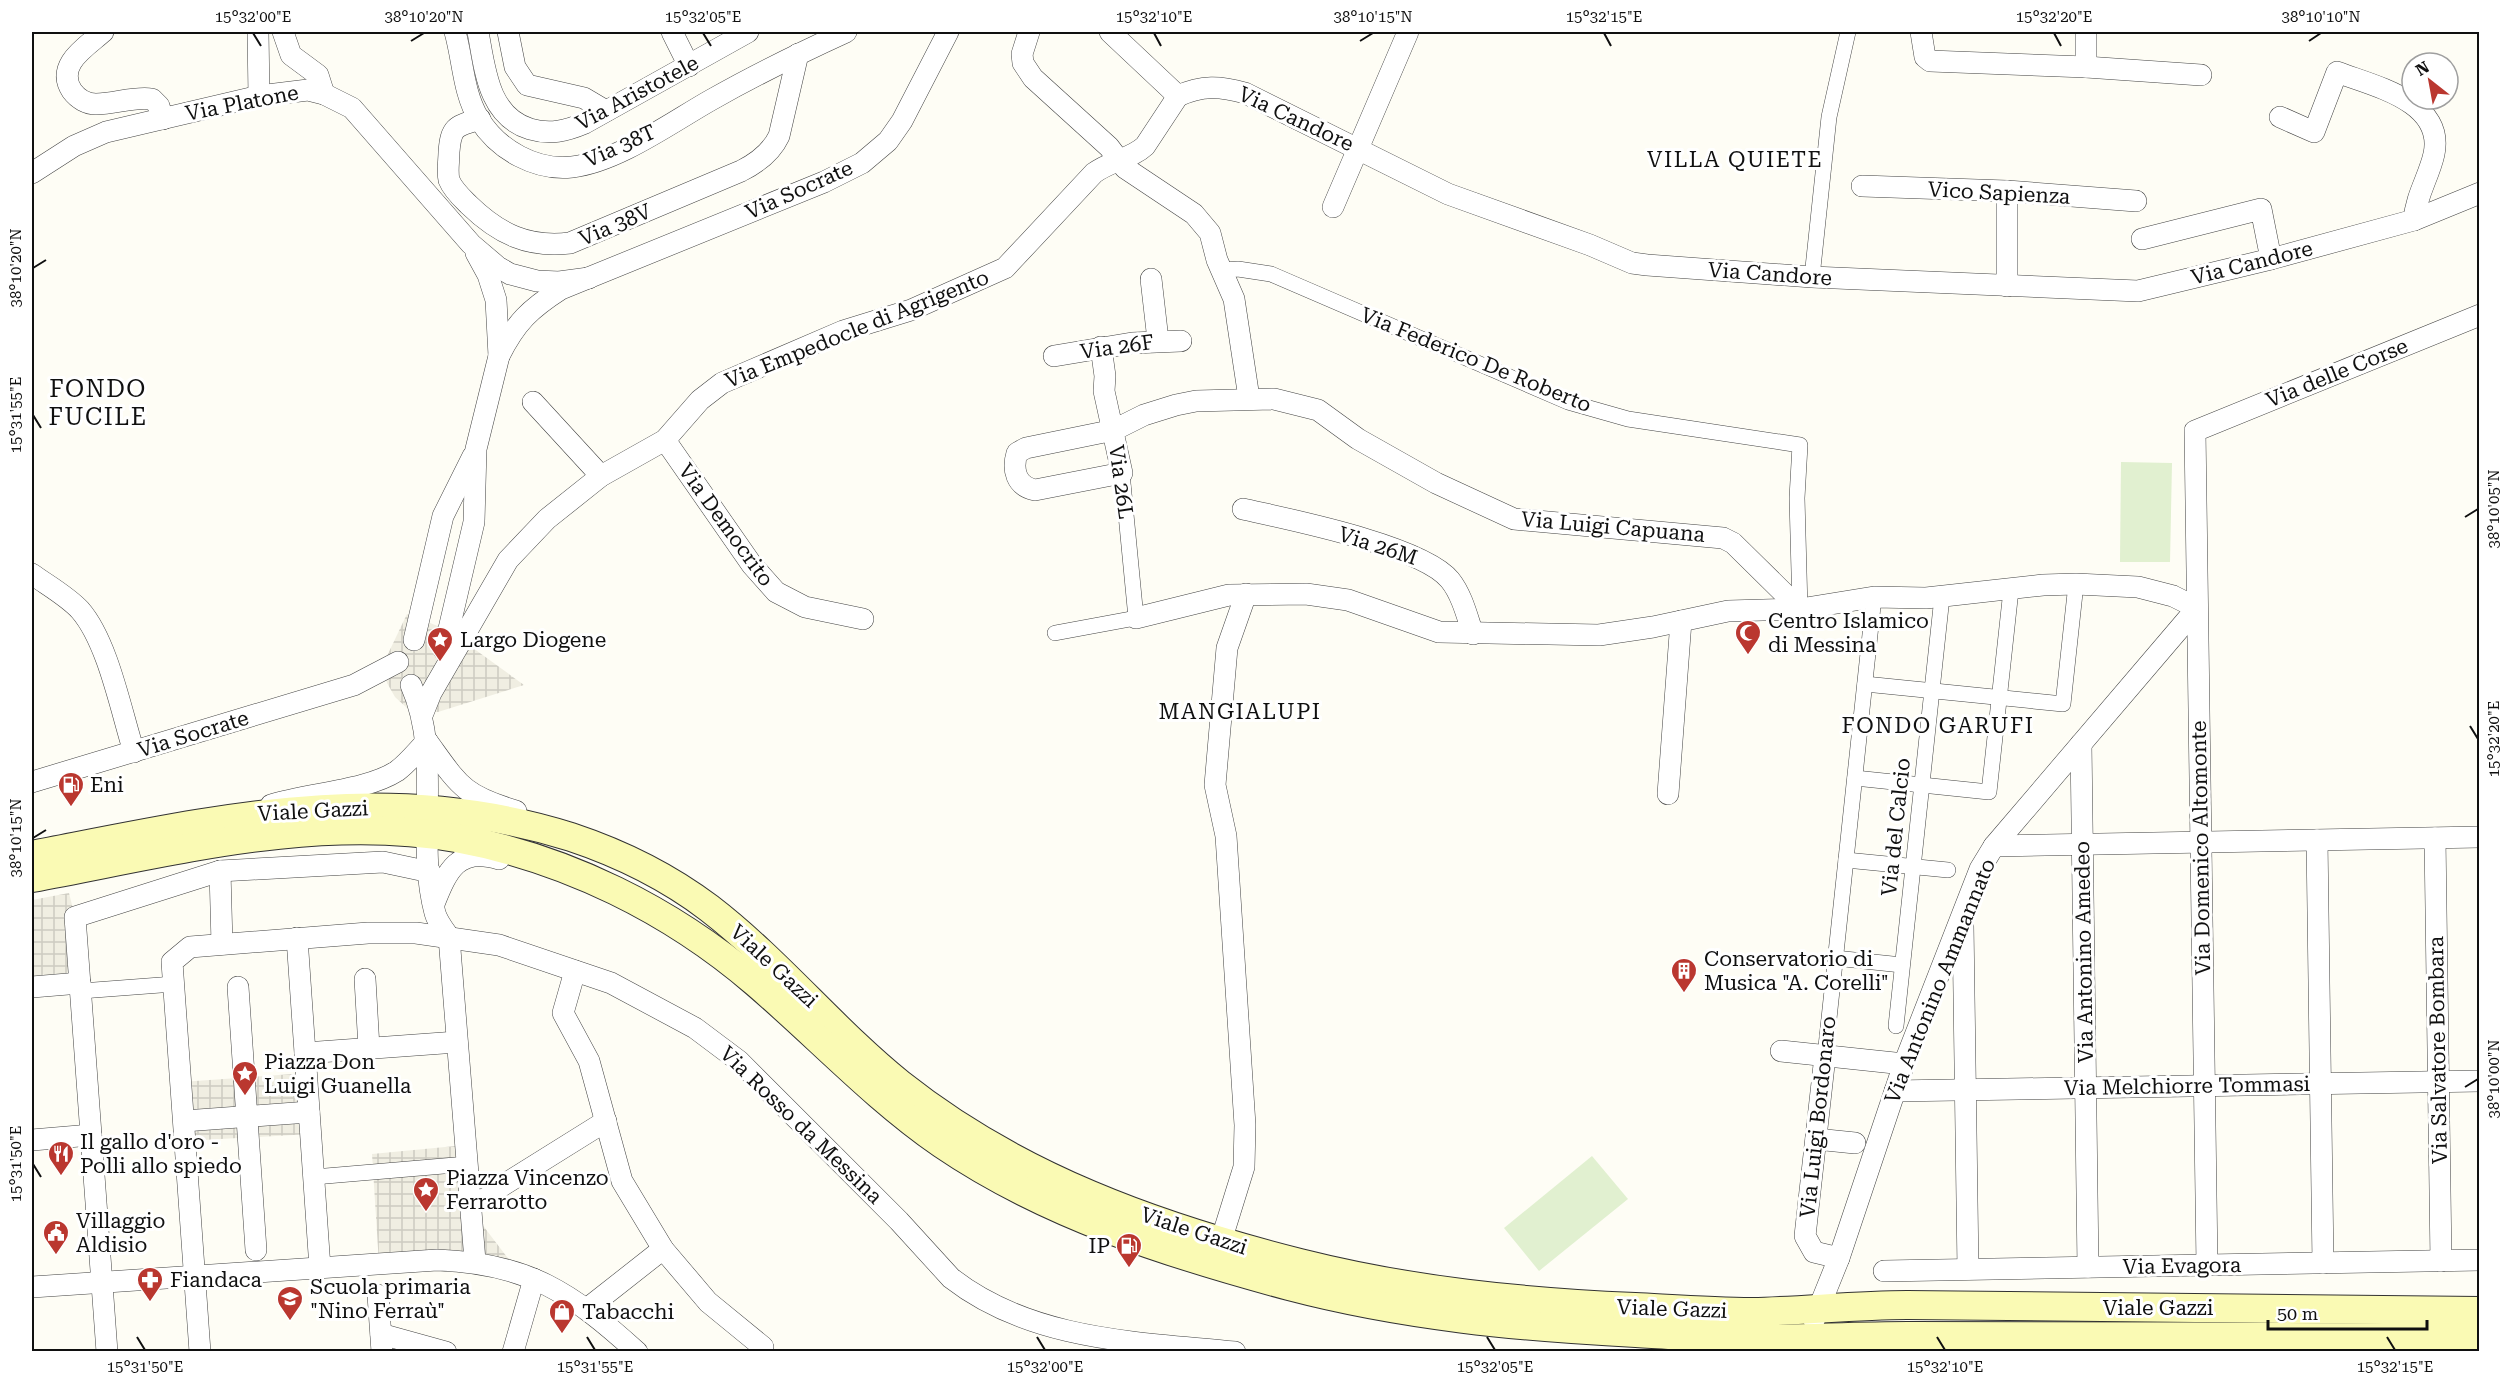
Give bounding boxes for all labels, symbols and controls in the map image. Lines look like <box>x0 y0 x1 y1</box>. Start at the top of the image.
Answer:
text: 15°32'00"E <box>215 8 291 26</box>
text: 38°10'20"N <box>384 8 464 26</box>
text: 15°32'05"E <box>665 8 741 26</box>
text: 15°32'10"E <box>1116 8 1192 26</box>
text: 38°10'15"N <box>1333 8 1413 26</box>
text: 15°32'15"E <box>1566 8 1642 26</box>
text: 15°32'20"E <box>2016 8 2092 26</box>
text: 38°10'10"N <box>2281 8 2361 26</box>
street label: Via Aristotele <box>571 51 703 135</box>
north arrow <box>2400 51 2460 111</box>
text: N <box>2412 57 2433 80</box>
street label: Via Platone <box>183 80 301 126</box>
street label: Via Candore <box>1235 82 1357 156</box>
street label: Via 38T <box>581 120 659 172</box>
district label: VILLA QUIETE <box>1647 147 1823 172</box>
street label: Via Socrate <box>742 156 856 224</box>
street label: Vico Sapienza <box>1927 177 2071 209</box>
street label: Via 38V <box>575 199 655 251</box>
text: 38°10'20"N <box>7 228 25 308</box>
street label: Via Candore <box>2189 236 2315 290</box>
street label: Via Candore <box>1707 258 1833 290</box>
street label: Via Empedocle di Agrigento <box>722 265 992 393</box>
street label: Via Federico De Roberto <box>1357 303 1595 417</box>
street label: Via 26F <box>1079 330 1155 364</box>
street label: Via delle Corse <box>2263 334 2411 412</box>
district label: FONDO FUCILE <box>48 375 148 431</box>
text: 15°31'55"E <box>7 377 25 453</box>
street label: Via 26L <box>1104 443 1138 521</box>
street label: Via Democrito <box>674 459 778 591</box>
text: 38°10'05"N <box>2485 469 2503 549</box>
street label: Via Luigi Capuana <box>1520 507 1707 547</box>
street label: Via 26M <box>1335 522 1421 570</box>
place label: Centro Islamico di Messina <box>1768 609 1929 657</box>
mosque icon: Centro Islamico di Messina <box>1733 618 1763 656</box>
place icon: Largo Diogene <box>425 625 455 663</box>
place label: Largo Diogene <box>460 628 606 652</box>
district label: MANGIALUPI <box>1159 699 1321 724</box>
text: 15°32'20"E <box>2485 701 2503 777</box>
street label: Via Socrate <box>135 706 251 762</box>
district label: FONDO GARUFI <box>1842 713 2034 738</box>
street label: Via Domenico Altomonte <box>2187 720 2215 976</box>
street label: Via del Calcio <box>1877 757 1915 897</box>
fuel station icon: Eni <box>56 770 86 808</box>
place label: Eni <box>90 773 124 797</box>
street label: Viale Gazzi <box>257 796 369 826</box>
text: 38°10'15"N <box>7 798 25 878</box>
street label: Via Antonino Amedeo <box>2070 841 2098 1063</box>
street label: Via Antonino Ammannato <box>1880 855 2000 1107</box>
street label: Viale Gazzi <box>725 919 823 1013</box>
street label: Via Salvatore Bombara <box>2424 935 2452 1164</box>
place label: Conservatorio di Musica "A. Corelli" <box>1704 947 1889 995</box>
building icon: Conservatorio di Musica "A. Corelli" <box>1669 956 1699 994</box>
street label: Via Luigi Bordonaro <box>1795 1015 1841 1219</box>
text: 38°10'00"N <box>2485 1039 2503 1119</box>
street label: Via Rosso da Messina <box>715 1041 888 1209</box>
place label: Piazza Don Luigi Guanella <box>264 1050 412 1098</box>
place icon: Piazza Don Luigi Guanella <box>230 1059 260 1097</box>
street label: Via Melchiorre Tommasi <box>2064 1072 2311 1100</box>
text: 15°31'50"E <box>7 1126 25 1202</box>
place label: Il gallo d'oro - Polli allo spiedo <box>80 1130 242 1178</box>
restaurant icon: Il gallo d'oro - Polli allo spiedo <box>46 1139 76 1177</box>
place label: Piazza Vincenzo Ferrarotto <box>446 1166 609 1214</box>
place icon: Piazza Vincenzo Ferrarotto <box>411 1175 441 1213</box>
street label: Viale Gazzi <box>1138 1202 1251 1260</box>
place label: Villaggio Aldisio <box>76 1209 165 1257</box>
public building icon: Villaggio Aldisio <box>41 1218 71 1256</box>
fuel station icon: IP <box>1114 1231 1144 1269</box>
place label: IP <box>1089 1234 1110 1258</box>
street label: Via Evagora <box>2123 1253 2242 1279</box>
pharmacy icon: Fiandaca <box>135 1265 165 1303</box>
place label: Fiandaca <box>170 1268 263 1292</box>
place label: Scuola primaria "Nino Ferraù" <box>310 1275 471 1323</box>
school or university icon: Scuola primaria "Nino Ferraù" <box>275 1284 305 1322</box>
scale bar <box>2268 1293 2427 1331</box>
street label: Viale Gazzi <box>1616 1295 1728 1323</box>
street label: Viale Gazzi <box>2103 1296 2214 1320</box>
shop icon: Tabacchi <box>547 1297 577 1335</box>
place label: Tabacchi <box>582 1300 675 1324</box>
text: 50 m <box>2277 1303 2318 1324</box>
text: 15°31'50"E <box>107 1358 183 1376</box>
text: 15°31'55"E <box>557 1358 633 1376</box>
text: 15°32'00"E <box>1007 1358 1083 1376</box>
text: 15°32'05"E <box>1457 1358 1533 1376</box>
text: 15°32'10"E <box>1907 1358 1983 1376</box>
text: 15°32'15"E <box>2357 1358 2433 1376</box>

